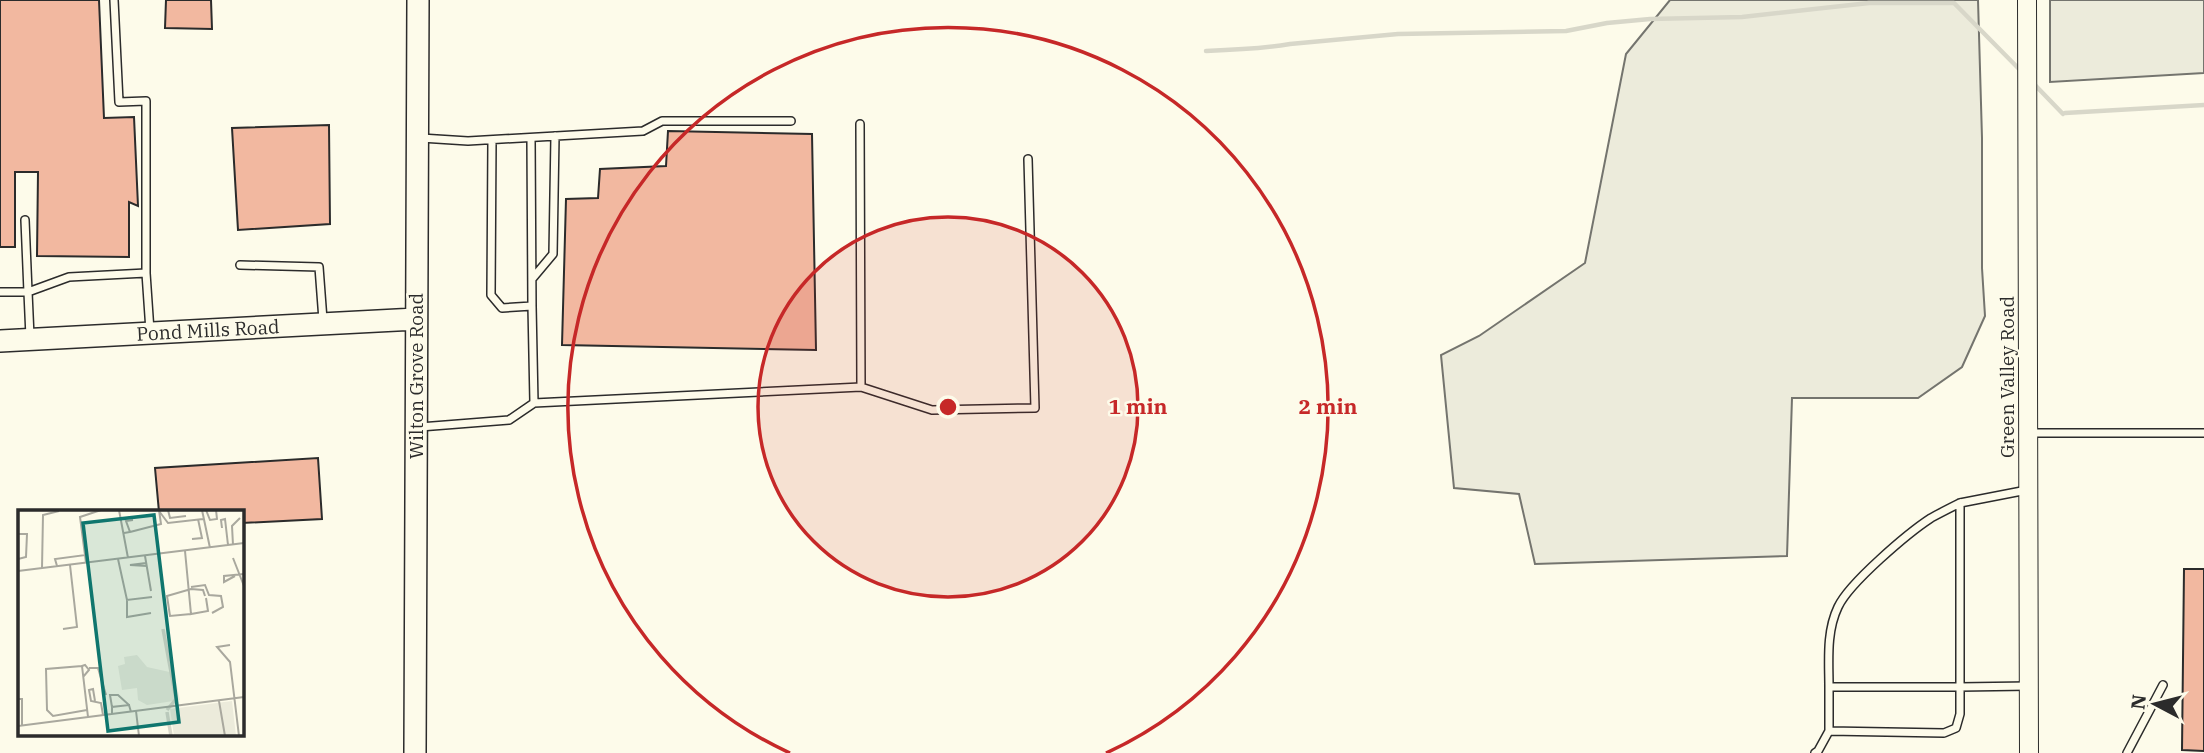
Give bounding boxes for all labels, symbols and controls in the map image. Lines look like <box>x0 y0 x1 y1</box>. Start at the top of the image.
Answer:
street label: Wilton Grove Road <box>404 293 428 459</box>
street label: Green Valley Road <box>1995 296 2019 458</box>
street label: Pond Mills Road <box>136 314 280 346</box>
text: 1 min <box>1109 392 1167 420</box>
text: 2 min <box>1299 392 1357 420</box>
centre of rings <box>936 395 960 419</box>
inset map <box>18 510 243 736</box>
north arrow <box>2120 669 2190 739</box>
text: N <box>2125 693 2151 711</box>

